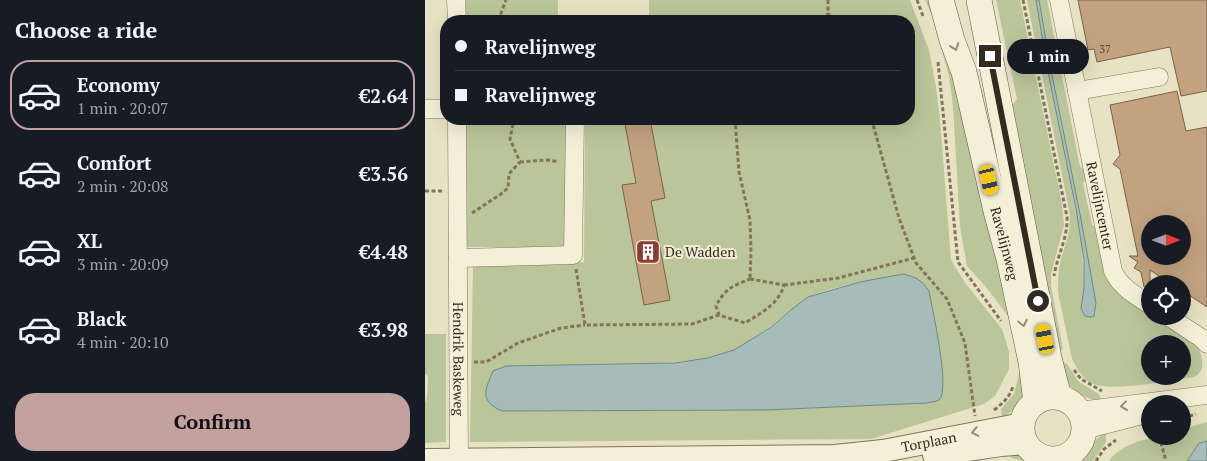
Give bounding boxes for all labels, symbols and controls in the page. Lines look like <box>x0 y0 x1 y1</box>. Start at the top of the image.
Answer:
text: Choose a ride <box>15 15 157 44</box>
text: Ravelijnweg <box>485 34 596 59</box>
callout: 1 min <box>1007 38 1090 74</box>
one-way arrow <box>949 42 959 51</box>
house number: 37 <box>1099 42 1111 56</box>
route end <box>979 45 1001 67</box>
text: 1 min <box>1026 45 1070 67</box>
text: Economy <box>77 72 160 97</box>
icon: car <box>17 73 62 118</box>
text: Ravelijnweg <box>485 82 596 107</box>
text: €2.64 <box>359 83 408 108</box>
text: 1 min · 20:07 <box>77 97 169 119</box>
text: Comfort <box>77 150 152 175</box>
icon: car <box>17 151 62 196</box>
street label: Ravelijncenter <box>1082 160 1119 252</box>
text: €3.56 <box>359 161 408 186</box>
car <box>978 164 999 196</box>
text: 2 min · 20:08 <box>77 175 169 197</box>
street label: Ravelijnweg <box>986 205 1023 283</box>
north arrow <box>1141 215 1191 265</box>
map controls <box>1141 215 1191 445</box>
text: XL <box>77 228 102 253</box>
icon: car <box>17 229 62 274</box>
text: €4.48 <box>359 239 408 264</box>
building icon: De Wadden <box>635 239 661 265</box>
place label: De Wadden <box>665 242 736 261</box>
text: 3 min · 20:09 <box>77 253 169 275</box>
button: locate <box>1141 275 1191 325</box>
route start <box>1027 290 1049 312</box>
street label: Hendrik Baskeweg <box>449 302 469 417</box>
text: Black <box>77 306 127 331</box>
icon: car <box>17 307 62 352</box>
text: €3.98 <box>359 317 408 342</box>
one-way arrow <box>1017 319 1028 328</box>
car <box>1034 323 1055 355</box>
text: 4 min · 20:10 <box>77 331 169 353</box>
button: + <box>1141 335 1191 385</box>
button: Confirm <box>15 393 410 451</box>
button: − <box>1141 395 1191 445</box>
one-way arrow <box>1120 400 1128 410</box>
street label: Torplaan <box>900 427 959 456</box>
one-way arrow <box>970 427 979 437</box>

